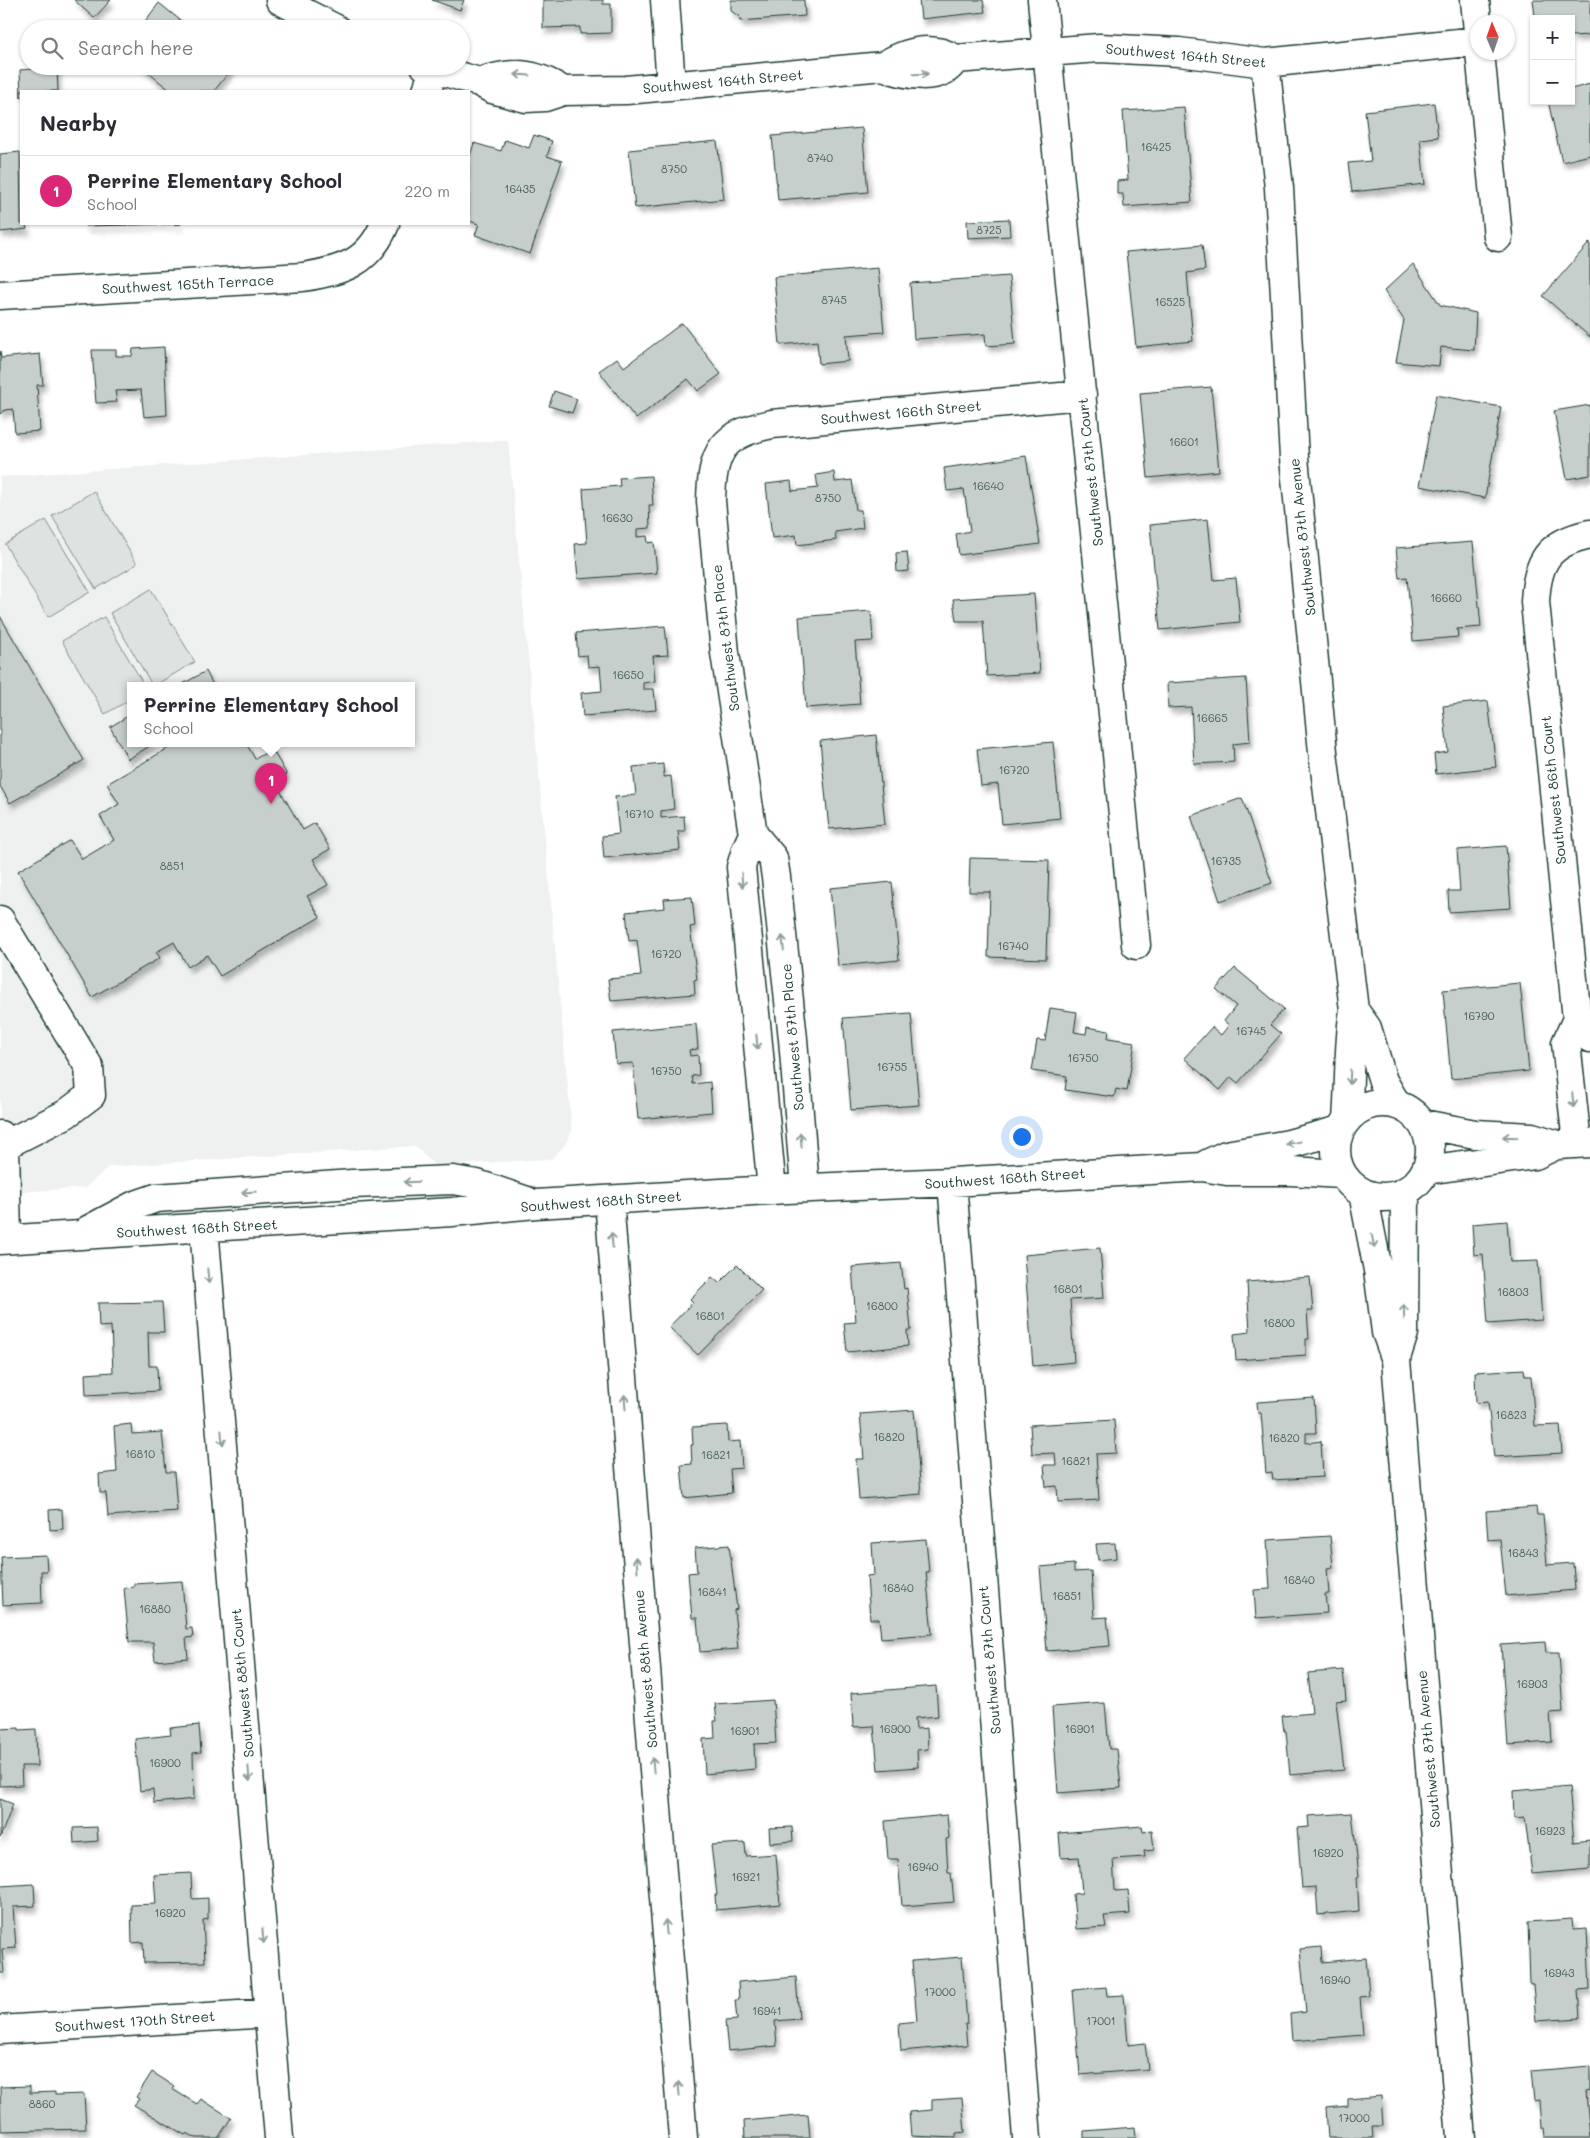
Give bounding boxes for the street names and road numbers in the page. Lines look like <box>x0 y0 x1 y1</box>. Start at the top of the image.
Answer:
street label: Southwest 164th Street <box>1105 39 1267 71</box>
street label: Southwest 164th Street <box>642 65 804 97</box>
street label: Southwest 165th Terrace <box>101 270 275 298</box>
street label: Southwest 166th Street <box>820 396 982 428</box>
street label: Southwest 87th Court <box>1073 397 1107 547</box>
street label: Southwest 87th Avenue <box>1284 457 1320 617</box>
street label: Southwest 87th Place <box>707 564 743 712</box>
street label: Southwest 86th Court <box>1536 715 1570 865</box>
street label: Southwest 87th Place <box>776 963 808 1111</box>
street label: Southwest 168th Street <box>924 1163 1086 1193</box>
street label: Southwest 168th Street <box>520 1186 682 1216</box>
street label: Southwest 168th Street <box>116 1214 278 1242</box>
street label: Southwest 87th Court <box>973 1585 1005 1735</box>
street label: Southwest 88th Avenue <box>629 1589 661 1749</box>
street label: Southwest 88th Court <box>226 1608 258 1758</box>
street label: Southwest 87th Avenue <box>1412 1669 1444 1829</box>
street label: Southwest 170th Street <box>54 2006 216 2036</box>

